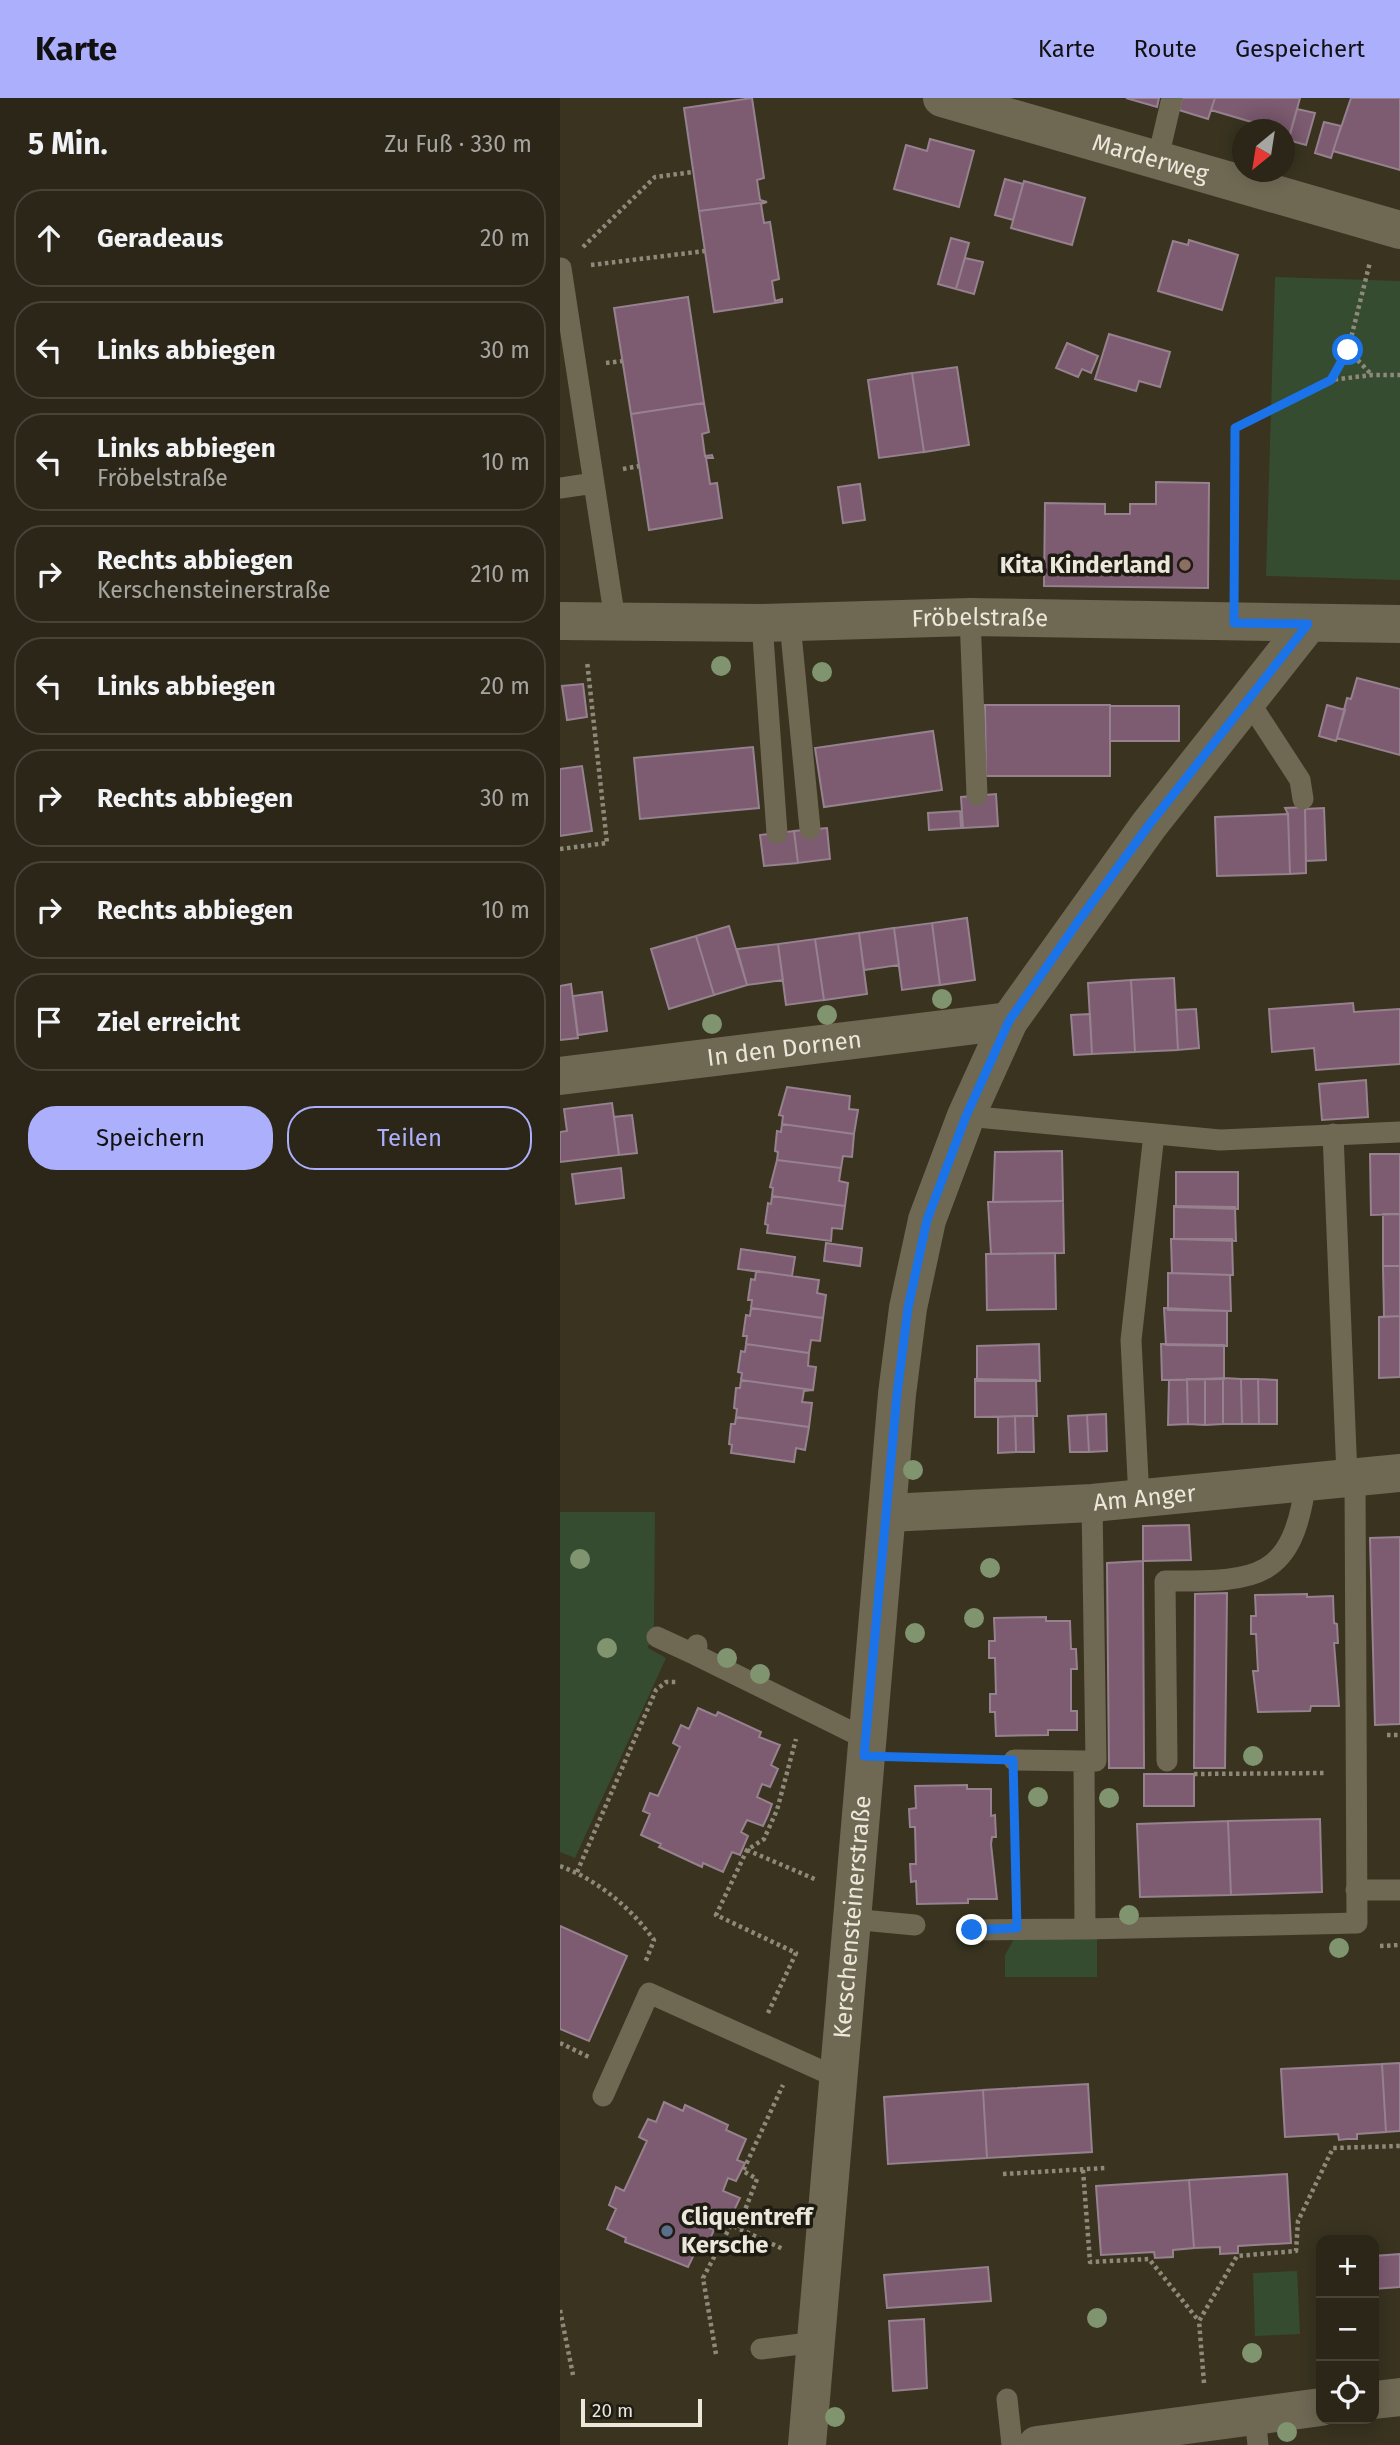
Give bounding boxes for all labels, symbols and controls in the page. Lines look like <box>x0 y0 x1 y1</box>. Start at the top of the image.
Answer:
text: Karte <box>35 29 117 69</box>
text: Karte <box>1038 35 1095 63</box>
text: Route <box>1133 35 1197 63</box>
text: Gespeichert <box>1235 35 1365 63</box>
north arrow <box>1232 119 1295 182</box>
text: 5 Min. <box>28 126 108 162</box>
street label: Marderweg <box>1089 128 1212 188</box>
text: Zu Fuß · 330 m <box>384 130 532 158</box>
icon: ahead <box>30 219 68 257</box>
text: Geradeaus <box>97 223 223 254</box>
text: 20 m <box>480 224 530 252</box>
icon: left <box>30 331 68 369</box>
route start <box>1332 334 1363 365</box>
text: Links abbiegen <box>97 335 276 366</box>
text: 30 m <box>480 336 530 364</box>
text: Links abbiegen <box>97 433 276 464</box>
icon: left <box>30 443 68 481</box>
text: 10 m <box>481 448 530 476</box>
text: Fröbelstraße <box>97 464 228 492</box>
text: Rechts abbiegen <box>97 545 293 576</box>
place label: Kita Kinderland <box>1000 551 1171 579</box>
icon: right <box>30 555 68 593</box>
marker: Kita Kinderland <box>1177 557 1193 573</box>
text: 210 m <box>471 560 530 588</box>
text: Kerschensteinerstraße <box>97 576 331 604</box>
street label: Fröbelstraße <box>911 603 1048 633</box>
icon: left <box>30 667 68 705</box>
text: Links abbiegen <box>97 671 276 702</box>
text: 20 m <box>480 672 530 700</box>
icon: right <box>30 779 68 817</box>
text: Rechts abbiegen <box>97 783 293 814</box>
text: 30 m <box>480 784 530 812</box>
icon: right <box>30 891 68 929</box>
text: Rechts abbiegen <box>97 895 293 926</box>
text: 10 m <box>481 896 530 924</box>
icon: arrive <box>30 1003 68 1041</box>
text: Ziel erreicht <box>97 1007 240 1038</box>
street label: In den Dornen <box>705 1025 863 1072</box>
button: Speichern <box>28 1106 273 1170</box>
button: Teilen <box>287 1106 532 1170</box>
street label: Am Anger <box>1092 1479 1198 1517</box>
street label: Kerschensteinerstraße <box>828 1794 877 2040</box>
route end <box>956 1914 987 1945</box>
place label: Cliquentreff Kersche <box>681 2203 815 2259</box>
marker: Cliquentreff Kersche <box>659 2223 675 2239</box>
map controls <box>1316 2235 1379 2424</box>
button: + <box>1316 2235 1379 2298</box>
button: − <box>1316 2298 1379 2361</box>
button: locate <box>1316 2361 1379 2424</box>
scale bar <box>581 2396 702 2428</box>
text: 20 m <box>592 2399 633 2422</box>

